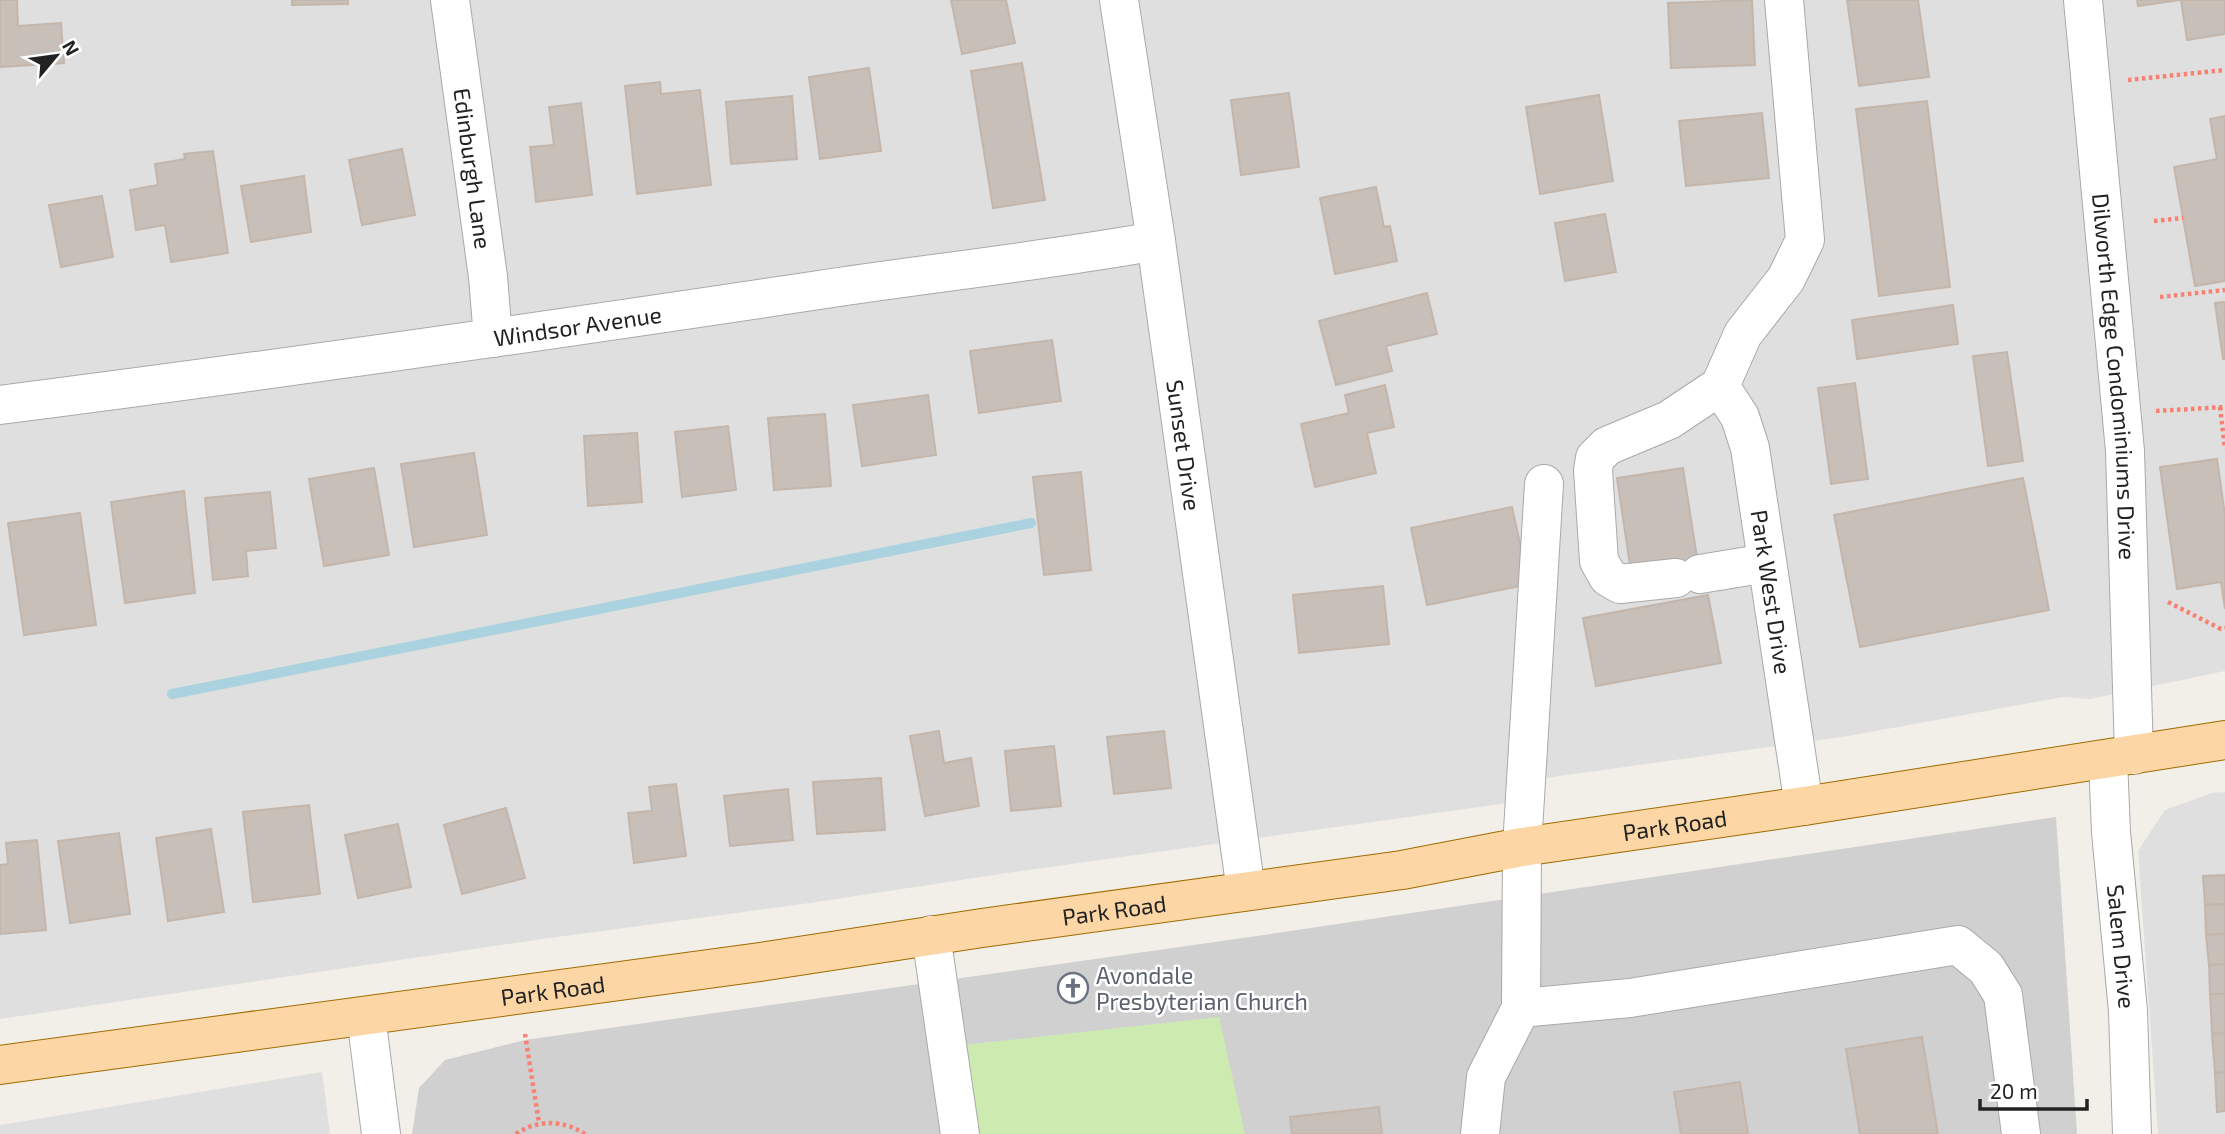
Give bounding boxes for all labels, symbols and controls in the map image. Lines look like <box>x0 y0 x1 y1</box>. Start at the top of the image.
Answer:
north arrow <box>21 21 91 91</box>
text: N <box>58 36 85 59</box>
street label: Edinburgh Lane <box>448 86 498 251</box>
street label: Dilworth Edge Condominiums Drive <box>2087 192 2142 560</box>
street label: Windsor Avenue <box>492 300 663 352</box>
street label: Sunset Drive <box>1161 378 1207 513</box>
street label: Park West Drive <box>1746 508 1798 676</box>
street label: Park Road <box>1621 803 1729 846</box>
street label: Salem Drive <box>2102 883 2142 1010</box>
street label: Park Road <box>1060 889 1168 931</box>
place label: Avondale Presbyterian Church <box>1096 961 1308 1015</box>
street label: Park Road <box>499 969 607 1011</box>
church icon: Avondale Presbyterian Church <box>1056 971 1090 1005</box>
scale bar <box>1980 1068 2087 1112</box>
text: 20 m <box>1990 1078 2038 1103</box>

